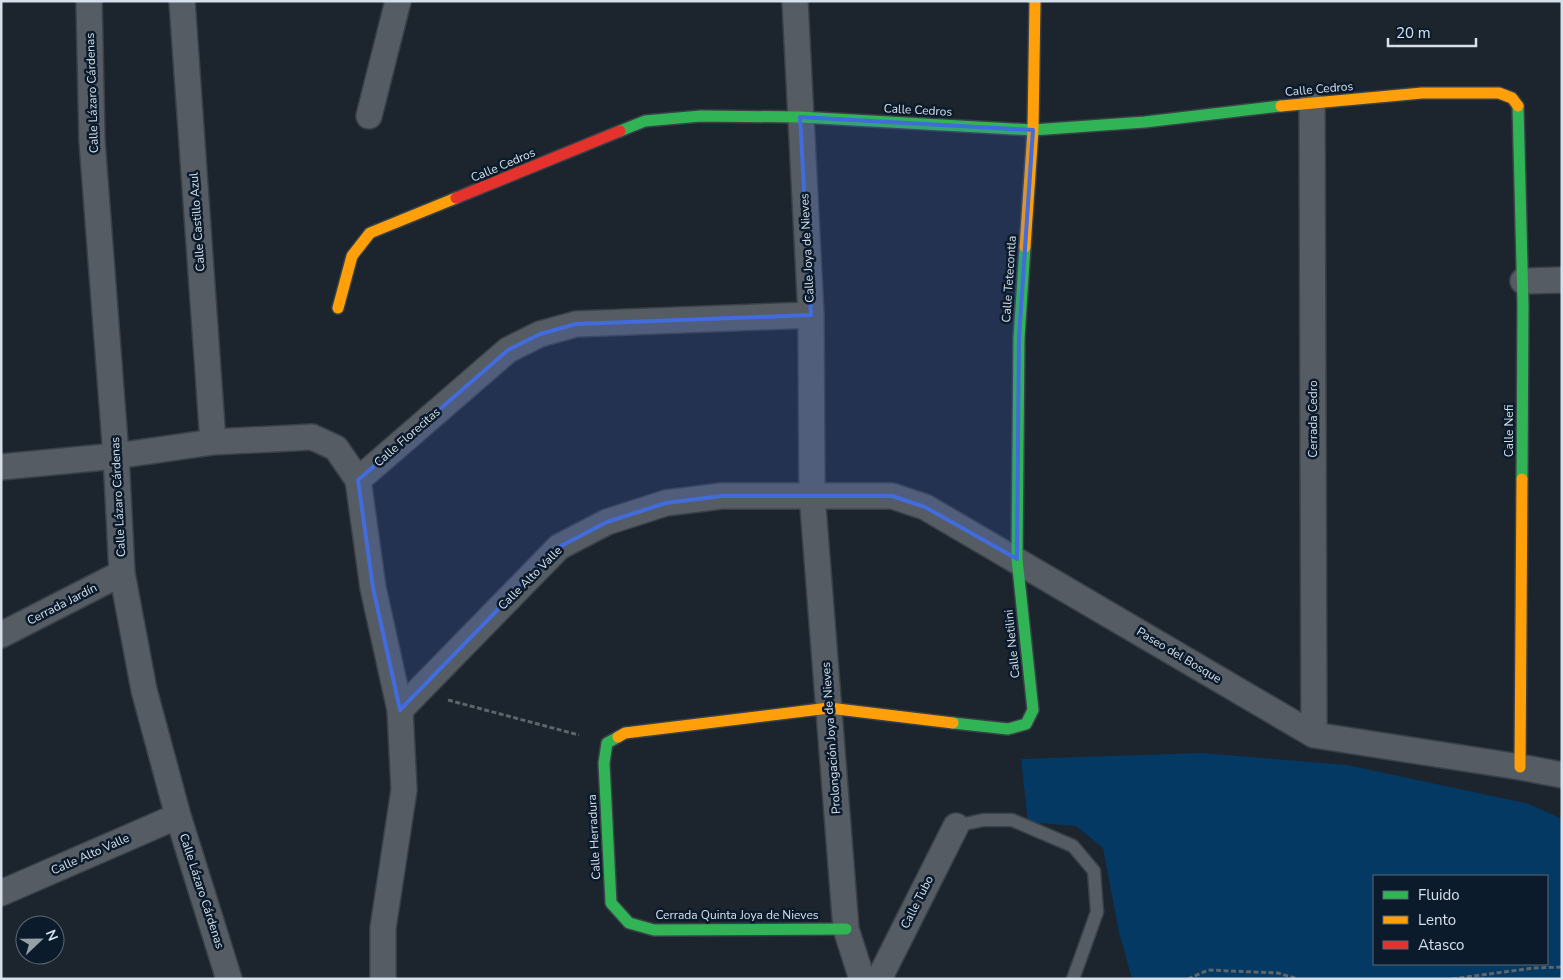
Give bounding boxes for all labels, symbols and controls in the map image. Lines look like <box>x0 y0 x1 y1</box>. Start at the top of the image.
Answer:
scale bar <box>1388 15 1476 47</box>
text: 20 m <box>1396 23 1431 43</box>
street label: Calle Lázaro Cárdenas <box>82 32 102 153</box>
street label: Calle Cedros <box>1284 78 1354 100</box>
street label: Calle Cedros <box>883 100 953 120</box>
street label: Calle Cedros <box>468 144 538 186</box>
street label: Calle Castillo Azul <box>186 172 208 272</box>
street label: Calle Joya de Nieves <box>796 193 818 303</box>
street label: Calle Tetecontla <box>998 235 1020 323</box>
street label: Cerrada Cedro <box>1305 380 1321 458</box>
street label: Calle Florecitas <box>371 404 444 470</box>
street label: Calle Nefi <box>1501 405 1517 457</box>
street label: Calle Lázaro Cárdenas <box>107 436 129 557</box>
street label: Calle Alto Valle <box>495 543 565 613</box>
street label: Cerrada Jardín <box>24 580 100 628</box>
street label: Calle Netilini <box>1000 609 1024 679</box>
street label: Paseo del Bosque <box>1134 623 1224 687</box>
street label: Prolongación Joya de Nieves <box>818 661 844 815</box>
street label: Calle Herradura <box>584 794 604 880</box>
street label: Calle Alto Valle <box>48 830 132 878</box>
street label: Calle Lázaro Cárdenas <box>176 831 228 951</box>
street label: Calle Tubo <box>897 872 937 931</box>
legend <box>1373 875 1548 965</box>
text: Fluido <box>1418 885 1460 905</box>
street label: Cerrada Quinta Joya de Nieves <box>655 907 819 923</box>
text: Lento <box>1418 910 1456 930</box>
north arrow <box>15 915 65 965</box>
text: N <box>41 927 62 944</box>
text: Atasco <box>1418 935 1464 955</box>

